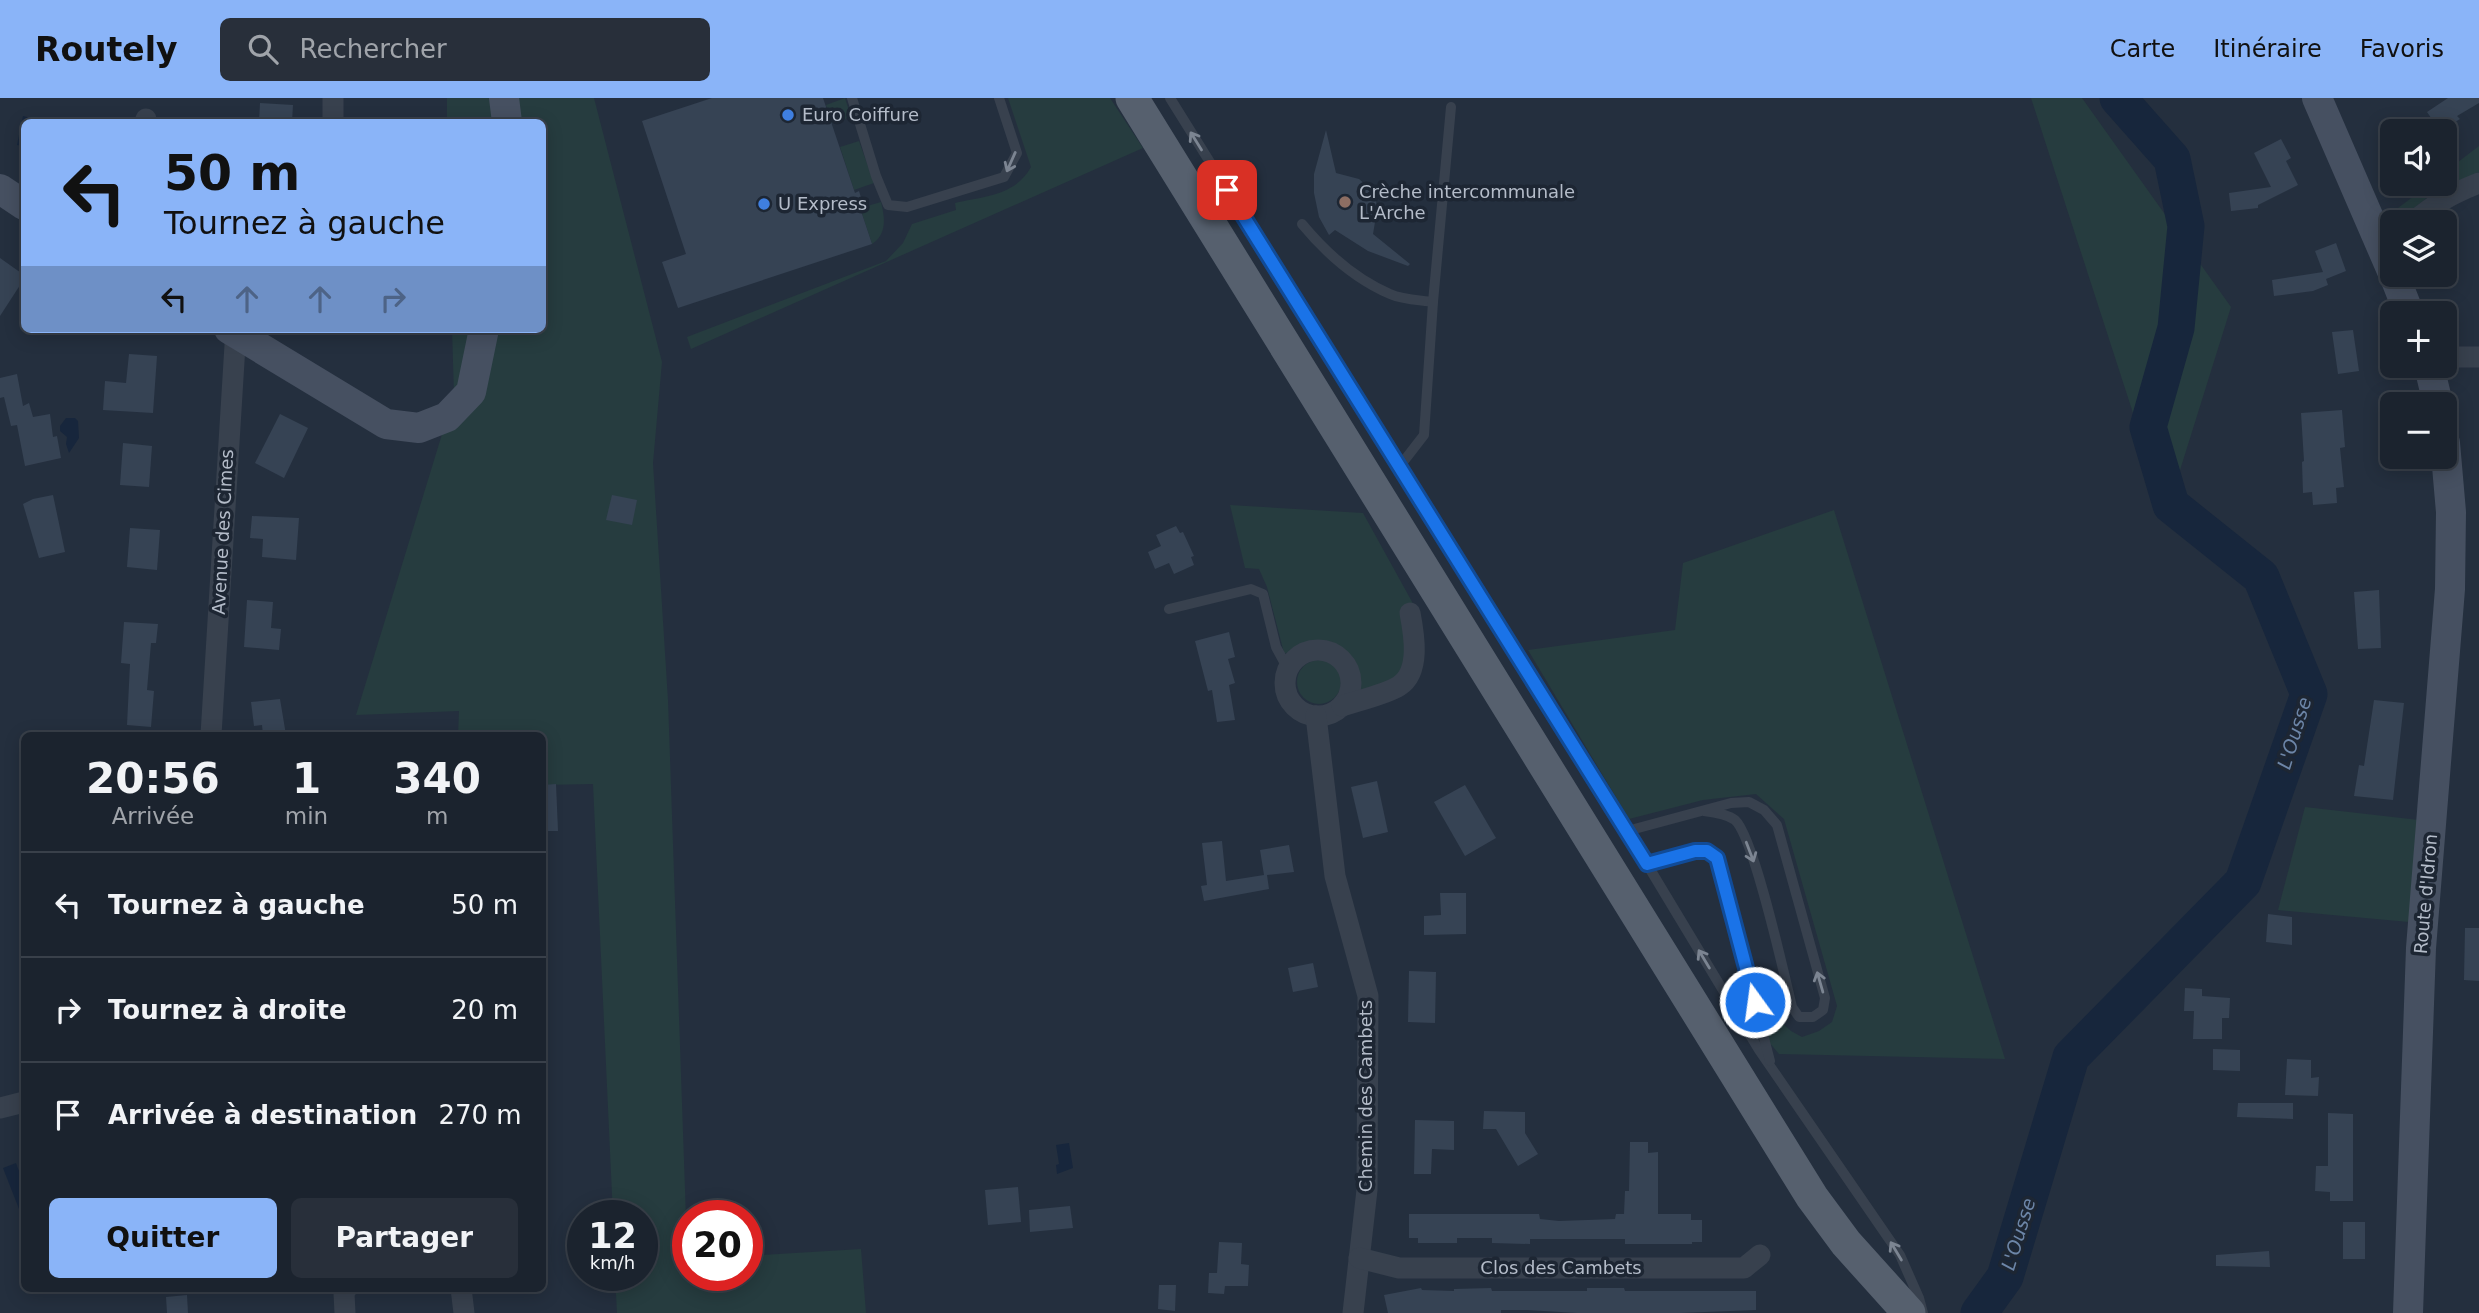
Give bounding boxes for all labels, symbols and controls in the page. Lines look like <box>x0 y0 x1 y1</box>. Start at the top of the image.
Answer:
search box <box>220 18 710 81</box>
text: Routely <box>35 30 178 69</box>
icon: search <box>244 30 282 68</box>
text: Rechercher <box>300 34 447 64</box>
text: Carte <box>2110 35 2175 63</box>
text: Itinéraire <box>2213 35 2322 63</box>
text: Favoris <box>2360 35 2444 63</box>
place label: Euro Coiffure <box>802 104 919 125</box>
marker: Euro Coiffure <box>780 107 796 123</box>
map controls <box>2380 119 2457 469</box>
button: sound <box>2380 119 2457 196</box>
one-way arrow <box>1189 131 1203 151</box>
text: 50 m <box>164 145 300 202</box>
icon: left <box>49 147 140 238</box>
one-way arrow <box>1004 151 1017 172</box>
pin <box>1197 160 1257 220</box>
icon: arrive <box>1208 171 1246 209</box>
place label: Crèche intercommunale L'Arche <box>1359 181 1575 223</box>
place label: U Express <box>778 193 867 214</box>
marker: Crèche intercommunale L'Arche <box>1337 194 1353 210</box>
marker: U Express <box>756 196 772 212</box>
text: Tournez à gauche <box>164 204 445 242</box>
button: layers <box>2380 210 2457 287</box>
icon: left <box>155 280 193 318</box>
icon: ahead <box>228 280 266 318</box>
icon: ahead <box>301 280 339 318</box>
icon: right <box>374 280 412 318</box>
button: + <box>2380 301 2457 378</box>
button: − <box>2380 392 2457 469</box>
street label: Avenue des Cimes <box>208 449 237 615</box>
water label: L'Ousse <box>2273 694 2315 772</box>
text: 20:56 <box>86 754 220 803</box>
text: 1 <box>292 754 321 803</box>
text: 340 <box>393 754 481 803</box>
text: Arrivée <box>112 803 194 829</box>
text: min <box>285 803 328 829</box>
text: m <box>426 803 448 829</box>
street label: Route d'Idron <box>2410 833 2441 955</box>
one-way arrow <box>1745 840 1758 862</box>
icon: left <box>49 886 87 924</box>
text: Tournez à gauche <box>108 890 365 920</box>
text: 50 m <box>451 890 518 920</box>
one-way arrow <box>1696 949 1710 969</box>
position arrow <box>1718 965 1792 1039</box>
one-way arrow <box>1813 971 1826 993</box>
icon: right <box>49 991 87 1029</box>
text: Tournez à droite <box>108 995 347 1025</box>
text: 20 m <box>451 995 518 1025</box>
street label: Chemin des Cambets <box>1355 1000 1376 1192</box>
icon: arrive <box>49 1096 87 1134</box>
text: Arrivée à destination <box>108 1100 417 1130</box>
text: 270 m <box>438 1100 522 1130</box>
water label: L'Ousse <box>1997 1195 2039 1273</box>
button: Quitter <box>49 1198 277 1278</box>
button: Partager <box>291 1198 518 1278</box>
speed limit sign: 20 <box>672 1200 763 1291</box>
text: 12 <box>588 1216 637 1256</box>
one-way arrow <box>1889 1241 1903 1261</box>
text: km/h <box>590 1252 635 1273</box>
street label: Clos des Cambets <box>1480 1257 1642 1278</box>

